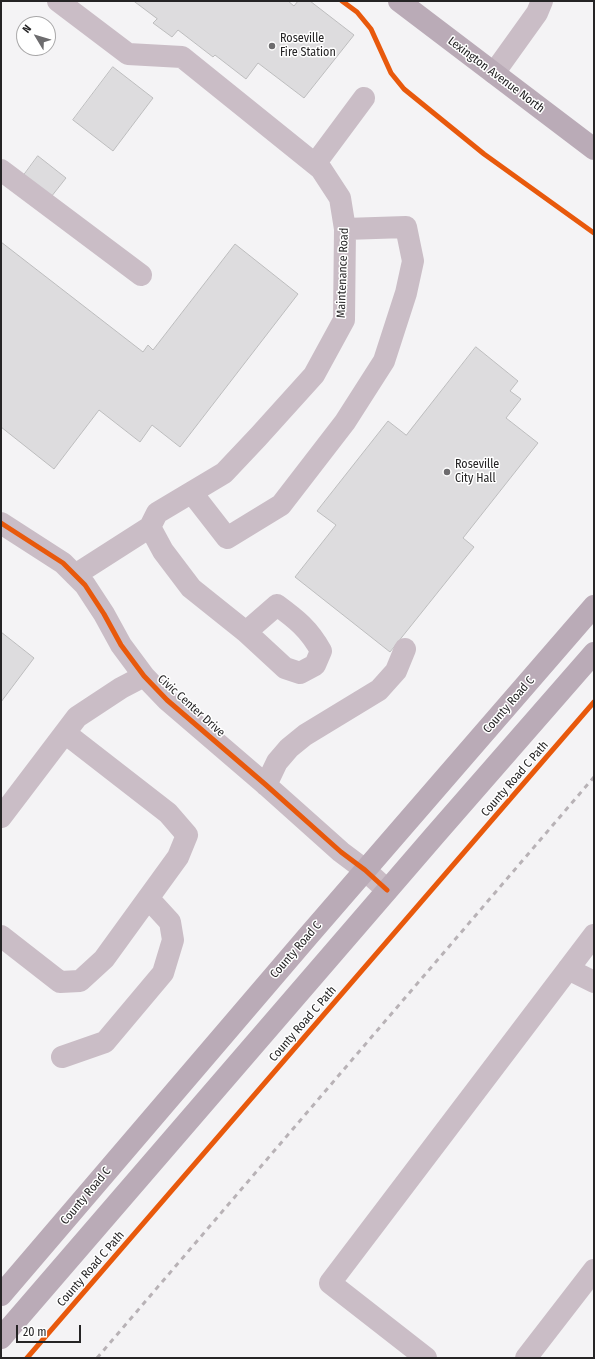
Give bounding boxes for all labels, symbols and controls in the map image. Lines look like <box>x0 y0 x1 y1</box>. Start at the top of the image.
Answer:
north arrow <box>16 16 56 56</box>
text: N <box>20 22 34 36</box>
place label: Roseville Fire Station <box>280 32 336 60</box>
street label: Lexington Avenue North <box>445 34 547 116</box>
marker: Roseville Fire Station <box>267 41 277 51</box>
street label: Maintenance Road <box>334 228 352 318</box>
place label: Roseville City Hall <box>455 458 499 486</box>
marker: Roseville City Hall <box>442 467 452 477</box>
street label: Civic Center Drive <box>154 672 228 740</box>
street label: County Road C <box>480 674 538 736</box>
street label: County Road C Path <box>478 738 552 820</box>
street label: County Road C <box>267 919 325 981</box>
street label: County Road C Path <box>266 983 340 1065</box>
street label: County Road C <box>58 1164 114 1228</box>
street label: County Road C Path <box>54 1228 128 1310</box>
scale bar <box>18 1317 83 1343</box>
text: 20 m <box>23 1325 47 1339</box>

